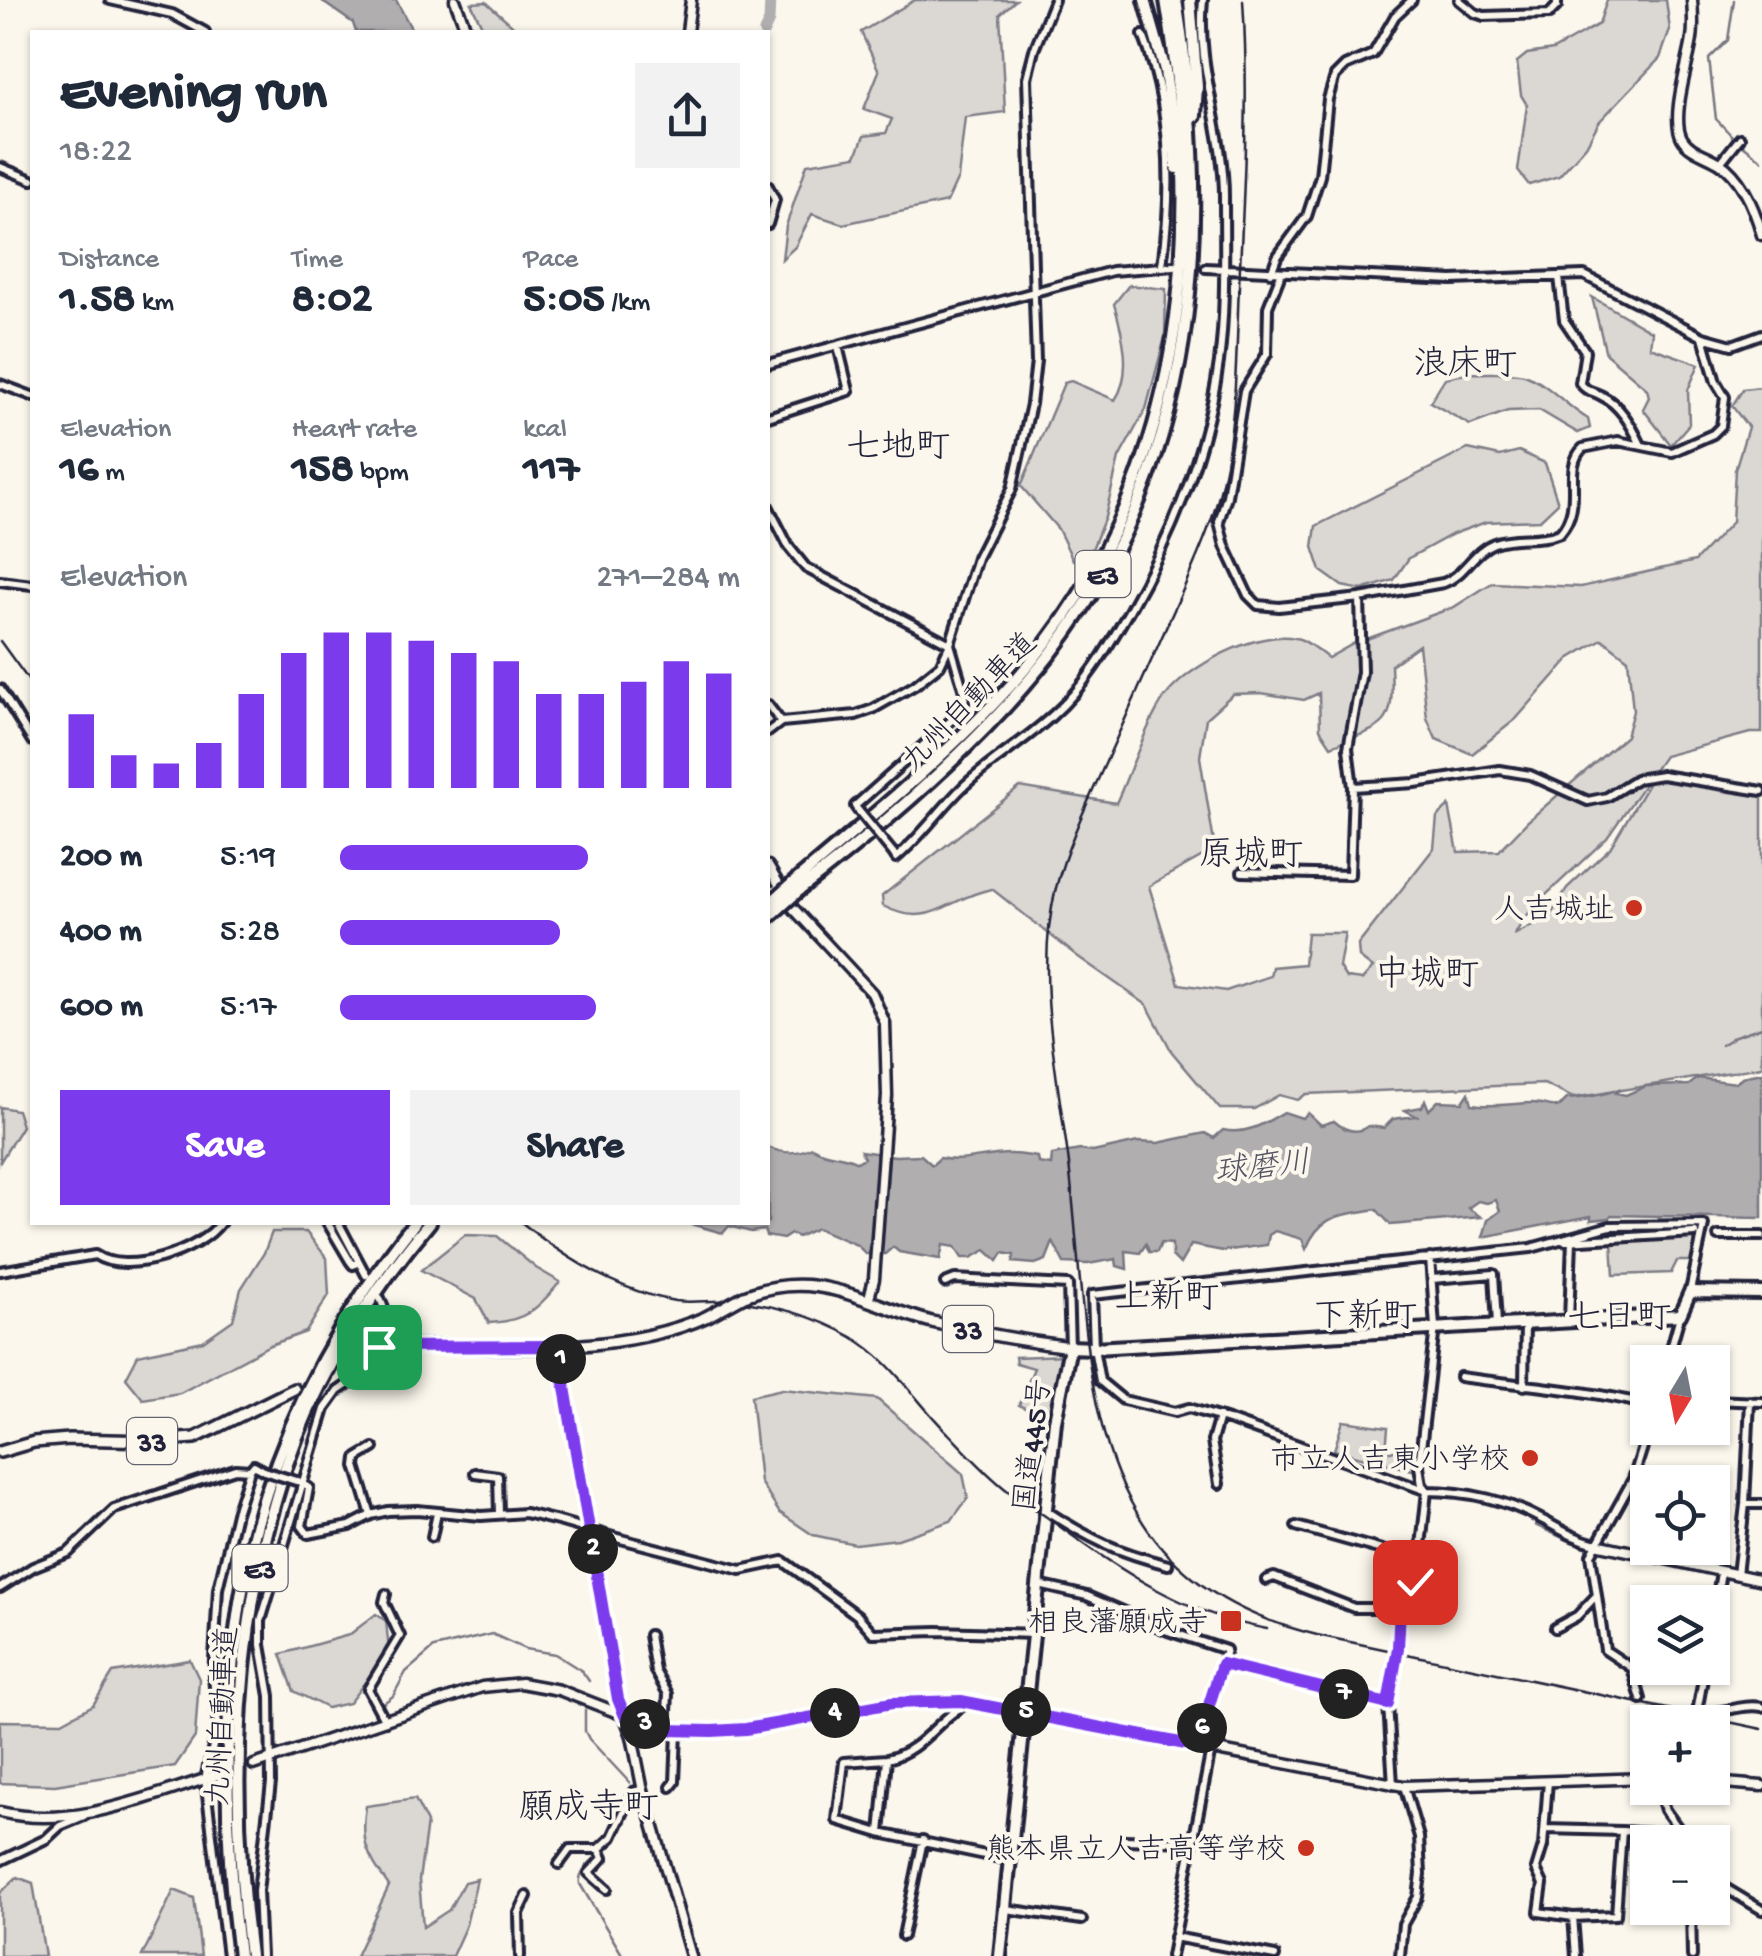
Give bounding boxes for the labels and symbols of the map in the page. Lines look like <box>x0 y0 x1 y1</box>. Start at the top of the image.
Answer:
district label: 浪床町 <box>1412 345 1518 388</box>
district label: 七地町 <box>845 428 951 470</box>
road number: E3 <box>1076 551 1130 597</box>
street label: 九州自動車道 <box>895 626 1046 781</box>
district label: 原城町 <box>1198 836 1304 878</box>
place label: 人吉城址 <box>1494 894 1614 930</box>
marker: 人吉城址 <box>1623 897 1645 919</box>
district label: 中城町 <box>1374 955 1480 998</box>
water label: 球磨川 <box>1213 1144 1312 1194</box>
district label: 上新町 <box>1114 1279 1220 1321</box>
district label: 下新町 <box>1312 1298 1418 1340</box>
district label: 七日町 <box>1566 1300 1672 1341</box>
pin <box>337 1305 422 1390</box>
road number: 33 <box>943 1306 993 1352</box>
pin: 1 <box>536 1334 586 1384</box>
north arrow <box>1630 1345 1730 1445</box>
street label: 国道445号 <box>1009 1377 1061 1514</box>
road number: 33 <box>127 1418 177 1464</box>
place label: 市立人吉東小学校 <box>1270 1443 1510 1480</box>
marker: 市立人吉東小学校 <box>1519 1447 1541 1469</box>
pin: 2 <box>568 1524 618 1574</box>
pin <box>1373 1540 1458 1625</box>
road number: E3 <box>232 1545 288 1591</box>
place label: 相良藩願成寺 <box>1028 1606 1208 1643</box>
marker: 相良藩願成寺 <box>1218 1608 1244 1634</box>
street label: 九州自動車道 <box>201 1625 248 1807</box>
pin: 7 <box>1319 1669 1369 1719</box>
pin: 5 <box>1001 1687 1051 1737</box>
pin: 4 <box>810 1688 860 1738</box>
pin: 3 <box>620 1699 670 1749</box>
pin: 6 <box>1177 1703 1227 1753</box>
district label: 願成寺町 <box>519 1788 659 1831</box>
place label: 熊本県立人吉高等学校 <box>986 1833 1286 1870</box>
marker: 熊本県立人吉高等学校 <box>1295 1837 1317 1859</box>

